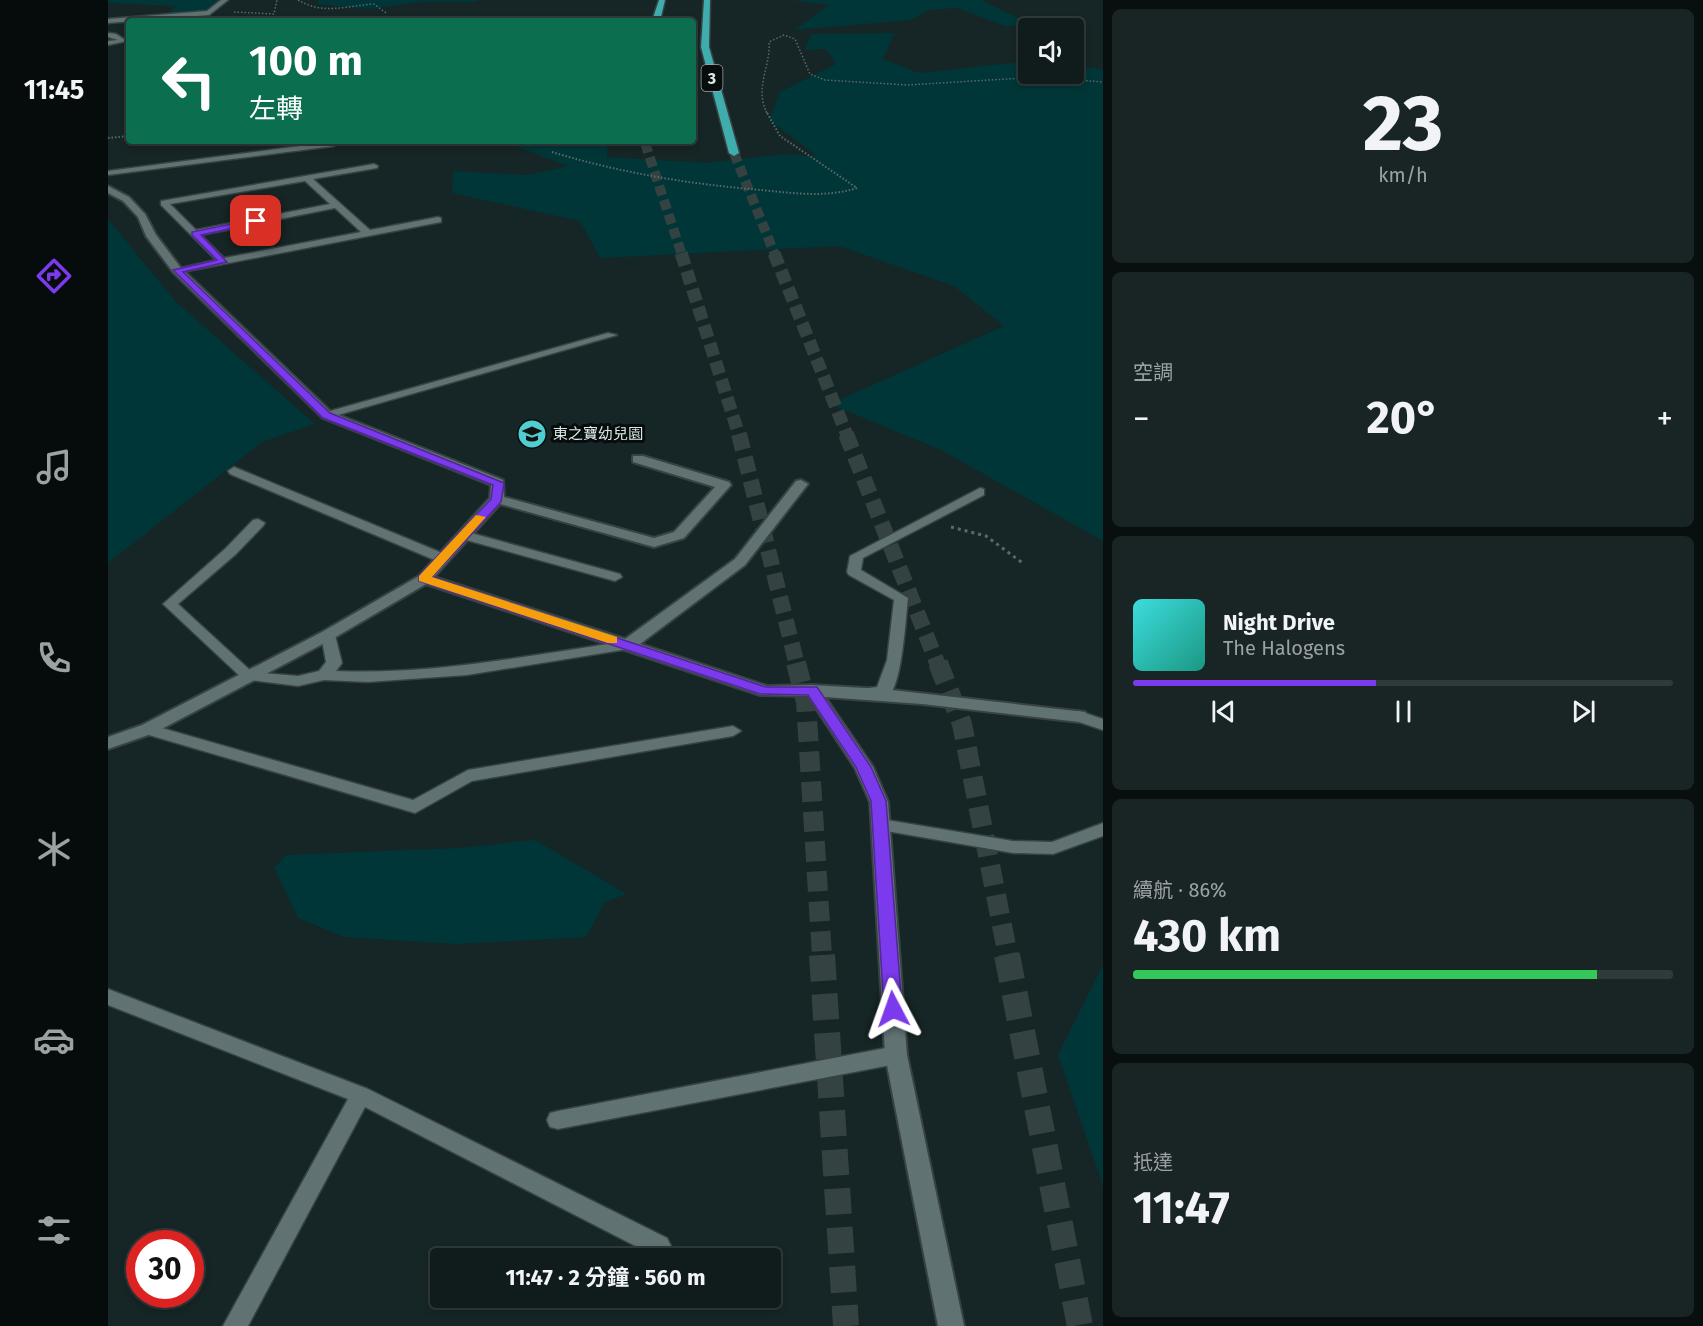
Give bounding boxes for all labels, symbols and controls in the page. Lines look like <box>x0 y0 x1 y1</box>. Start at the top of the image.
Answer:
map controls <box>1018 18 1084 84</box>
button: sound <box>1018 18 1084 84</box>
text: 100 m <box>249 36 363 86</box>
icon: left <box>150 42 228 120</box>
road number: 3 <box>702 65 722 91</box>
text: 11:45 <box>24 74 84 106</box>
text: 23 <box>1363 77 1443 171</box>
text: 左轉 <box>249 93 303 125</box>
text: km/h <box>1378 163 1428 187</box>
pin <box>230 195 281 246</box>
icon: arrive <box>239 204 272 237</box>
icon: directions <box>33 255 75 297</box>
text: 空調 <box>1133 360 1173 384</box>
text: 20° <box>1366 391 1440 445</box>
text: − <box>1133 399 1150 439</box>
text: + <box>1657 399 1673 439</box>
school or university icon: 東之寶幼兒園 <box>516 418 548 450</box>
place label: 東之寶幼兒園 <box>553 425 643 443</box>
icon: music <box>33 446 75 488</box>
text: Night Drive <box>1223 609 1335 636</box>
text: The Halogens <box>1223 636 1345 660</box>
icon: phone <box>33 637 75 679</box>
icon: previous <box>1207 695 1240 728</box>
icon: pause <box>1387 695 1420 728</box>
icon: next <box>1567 695 1600 728</box>
icon: climate <box>33 828 75 870</box>
text: 續航 · 86% <box>1133 878 1227 902</box>
text: 430 km <box>1133 909 1281 963</box>
position arrow <box>861 977 925 1041</box>
icon: car <box>33 1019 75 1061</box>
text: 抵達 <box>1133 1150 1173 1174</box>
text: 11:47 <box>1133 1181 1230 1235</box>
icon: filters <box>33 1209 75 1251</box>
speed limit sign: 30 <box>126 1230 204 1308</box>
text: 11:47 · 2 分鐘 · 560 m <box>505 1264 706 1291</box>

